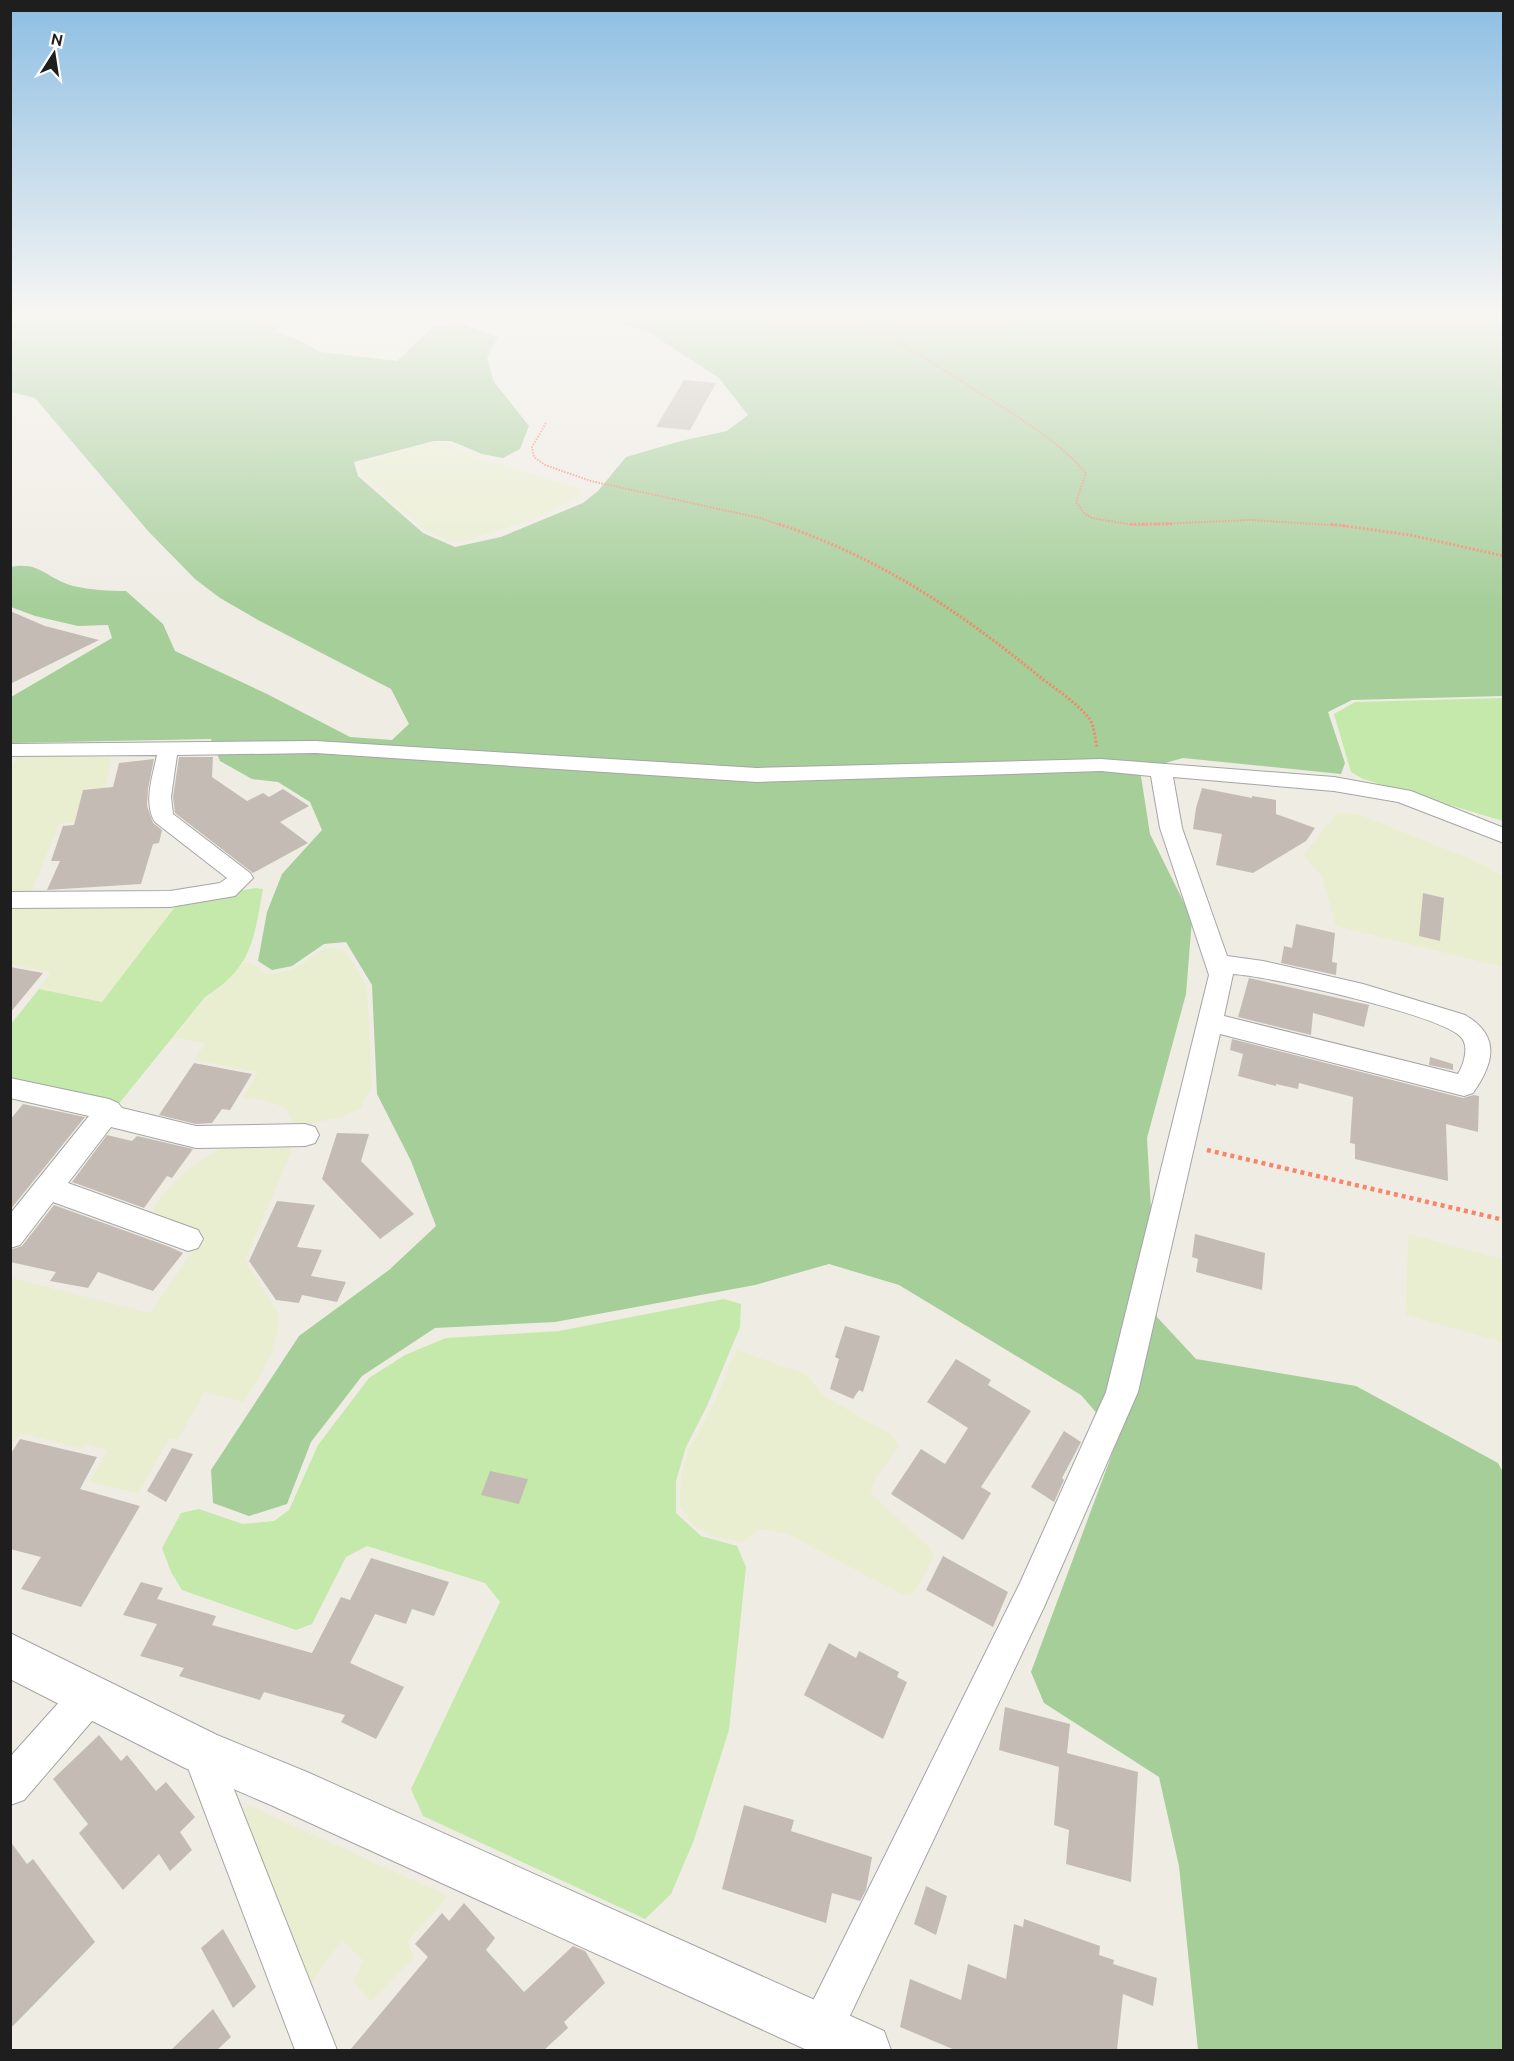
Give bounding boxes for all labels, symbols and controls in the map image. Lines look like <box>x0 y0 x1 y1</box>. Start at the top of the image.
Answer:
north arrow <box>24 24 84 84</box>
text: N <box>49 29 65 49</box>

